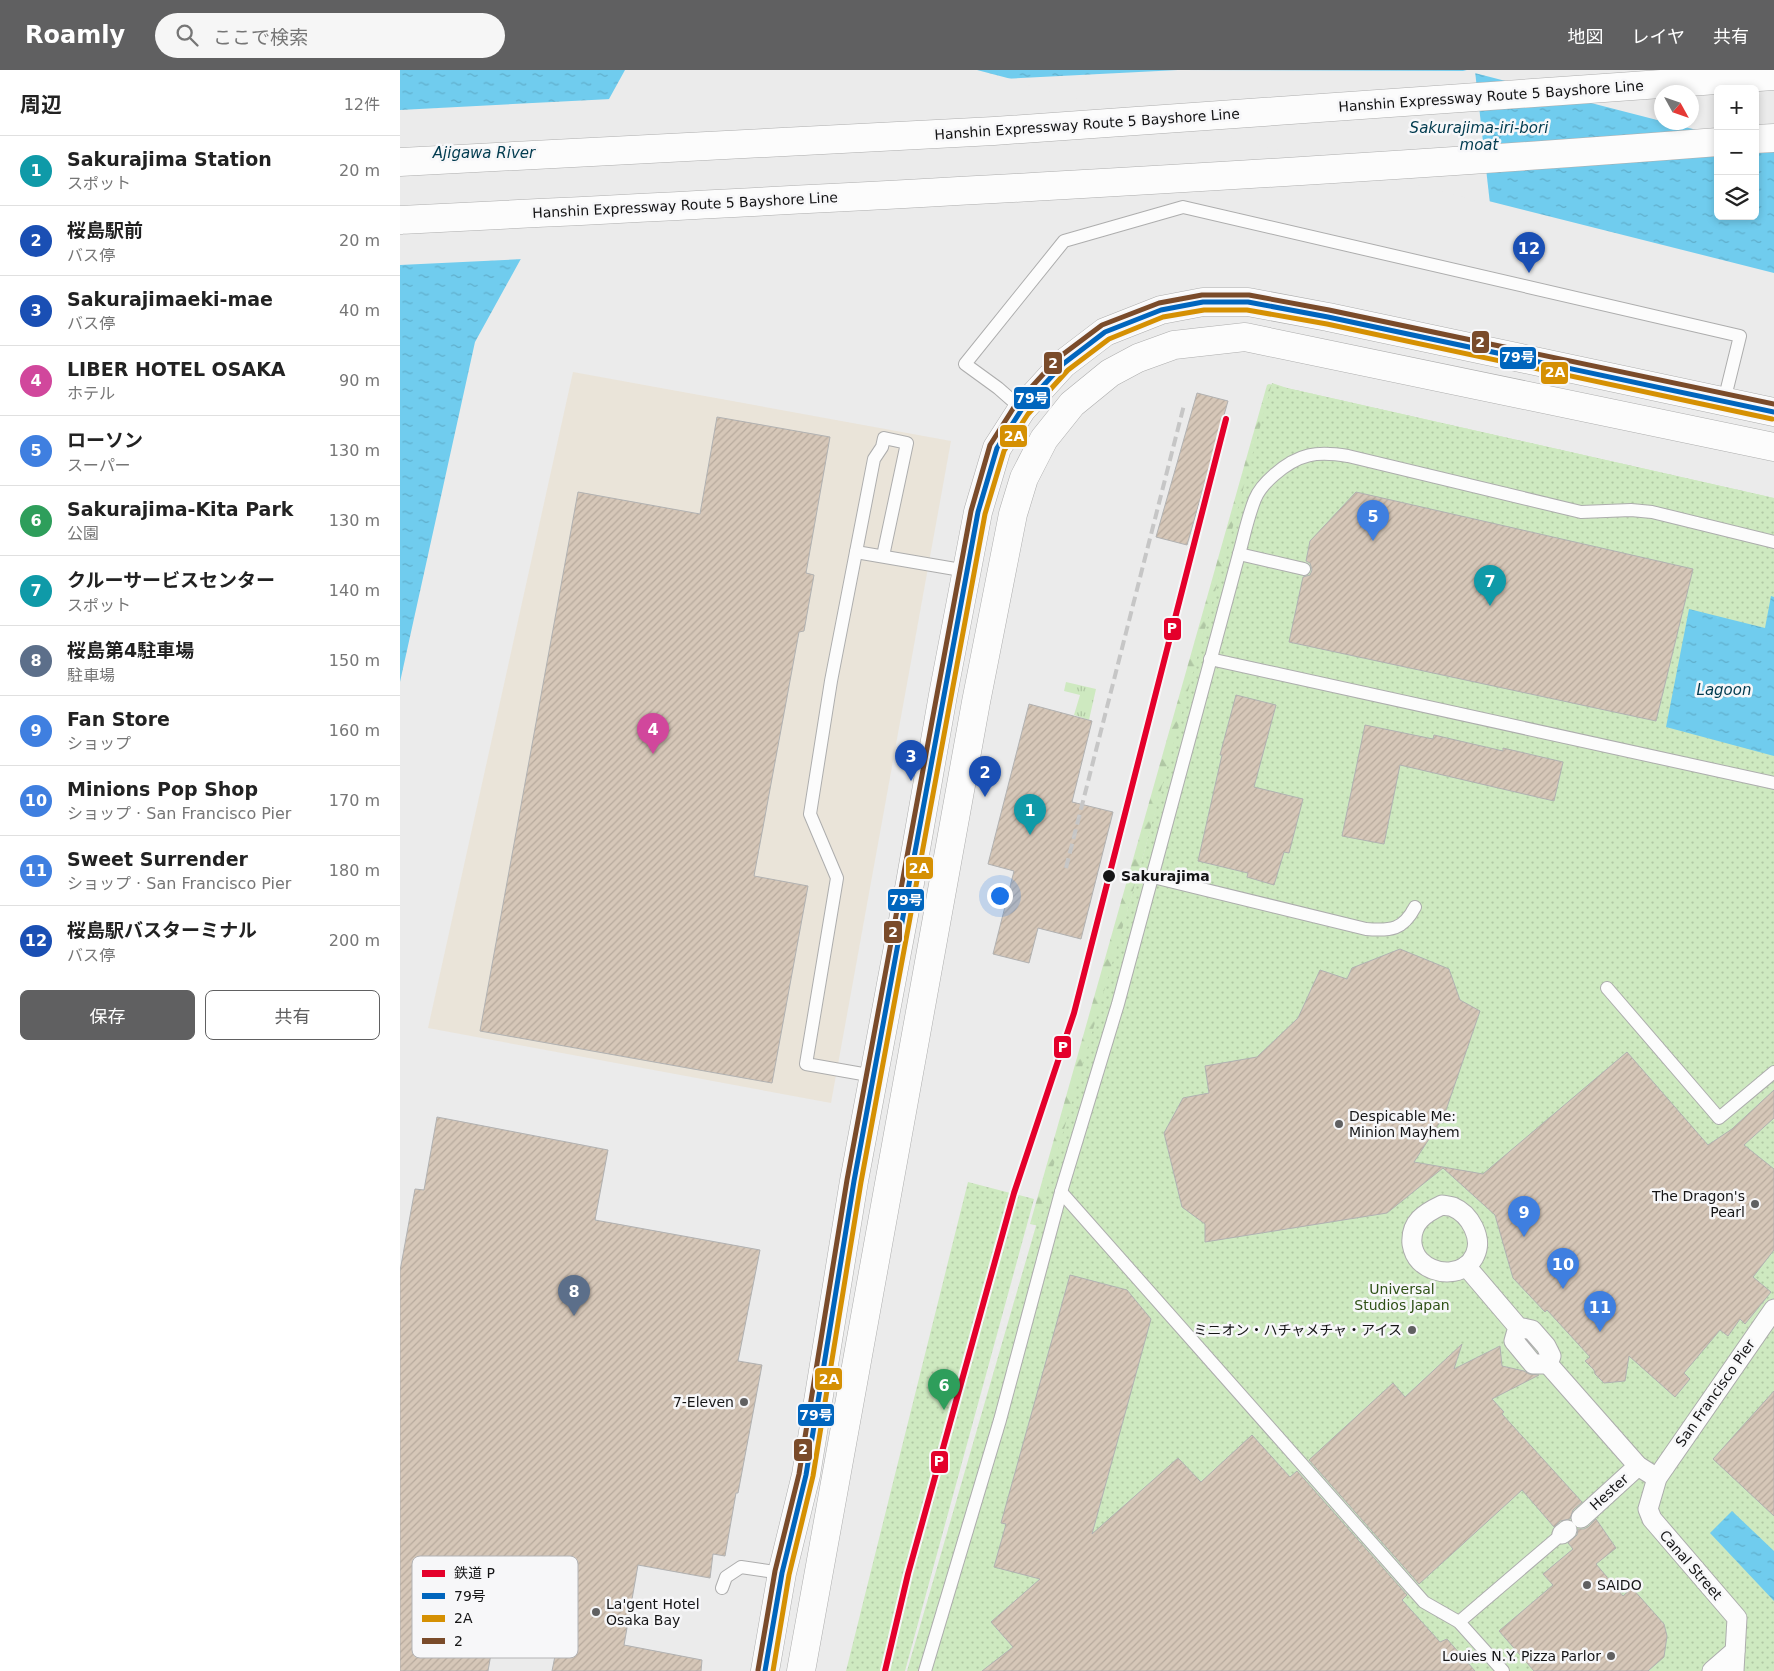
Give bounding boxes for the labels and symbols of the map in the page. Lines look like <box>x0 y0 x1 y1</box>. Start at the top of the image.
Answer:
street label: Hanshin Expressway Route 5 Bayshore Line <box>1338 77 1644 115</box>
north arrow <box>1654 85 1699 130</box>
street label: Hanshin Expressway Route 5 Bayshore Line <box>934 105 1240 143</box>
water label: Sakurajima-iri-bori moat <box>1410 119 1549 154</box>
water label: Ajigawa River <box>432 144 536 162</box>
street label: Hanshin Expressway Route 5 Bayshore Line <box>532 189 838 221</box>
pin: 12 <box>1513 232 1545 273</box>
line badge: 2 <box>1471 330 1490 354</box>
text: 2 <box>1475 334 1485 350</box>
line badge: 79号 <box>1499 346 1537 370</box>
text: 79号 <box>1501 349 1535 365</box>
line badge: 2 <box>1043 351 1063 375</box>
text: 2 <box>1048 355 1058 371</box>
line badge: 2A <box>1540 361 1569 385</box>
text: 2A <box>1545 364 1565 380</box>
line badge: 79号 <box>1013 386 1051 410</box>
text: 79号 <box>1015 390 1049 406</box>
line badge: 2A <box>999 424 1028 448</box>
text: 2A <box>1004 428 1024 444</box>
pin: 5 <box>1357 500 1389 541</box>
pin: 7 <box>1474 565 1506 606</box>
line badge: P <box>1163 617 1182 641</box>
text: P <box>1167 620 1177 636</box>
water label: Lagoon <box>1697 681 1751 699</box>
pin: 4 <box>637 713 669 754</box>
pin: 3 <box>895 740 927 781</box>
pin: 2 <box>969 756 1001 797</box>
pin: 1 <box>1014 794 1046 835</box>
line badge: 2A <box>905 856 934 880</box>
text: 2A <box>909 860 929 876</box>
marker: Sakurajima <box>1101 868 1117 884</box>
place label: Sakurajima <box>1121 868 1210 884</box>
your location <box>987 883 1013 909</box>
line badge: 79号 <box>887 888 925 912</box>
text: 79号 <box>889 892 923 908</box>
line badge: 2 <box>883 920 903 944</box>
text: 2 <box>888 924 898 940</box>
line badge: P <box>1053 1035 1072 1059</box>
text: P <box>1058 1039 1068 1055</box>
place label: Despicable Me: Minion Mayhem <box>1349 1108 1460 1140</box>
marker: Despicable Me: Minion Mayhem <box>1333 1118 1345 1130</box>
place label: The Dragon's Pearl <box>1651 1188 1745 1220</box>
pin: 9 <box>1508 1196 1540 1237</box>
marker: The Dragon's Pearl <box>1749 1198 1761 1210</box>
pin: 10 <box>1547 1248 1579 1289</box>
pin: 8 <box>558 1275 590 1316</box>
park label: Universal Studios Japan <box>1354 1281 1450 1313</box>
pin: 11 <box>1584 1291 1616 1332</box>
place label: ミニオン・ハチャメチャ・アイス <box>1193 1322 1402 1338</box>
marker: ミニオン・ハチャメチャ・アイス <box>1406 1324 1418 1336</box>
street label: San Francisco Pier <box>1672 1336 1758 1450</box>
line badge: 2A <box>814 1367 843 1391</box>
pin: 6 <box>928 1369 960 1410</box>
text: 2A <box>819 1371 839 1387</box>
place label: 7-Eleven <box>673 1394 734 1410</box>
marker: 7-Eleven <box>738 1396 750 1408</box>
line badge: 79号 <box>797 1403 835 1427</box>
text: 79号 <box>799 1407 833 1423</box>
line badge: 2 <box>793 1438 813 1462</box>
text: 2 <box>798 1441 808 1457</box>
line badge: P <box>930 1450 949 1474</box>
text: P <box>934 1453 944 1469</box>
street label: Hester <box>1586 1470 1632 1513</box>
street label: Canal Street <box>1657 1527 1726 1603</box>
legend <box>412 1556 578 1658</box>
text: 鉄道 P <box>454 1565 495 1581</box>
place label: SAIDO <box>1597 1577 1642 1593</box>
marker: SAIDO <box>1581 1579 1593 1591</box>
text: 79号 <box>454 1588 486 1604</box>
place label: La'gent Hotel Osaka Bay <box>606 1596 700 1628</box>
marker: La'gent Hotel Osaka Bay <box>590 1606 602 1618</box>
text: 2A <box>454 1610 473 1626</box>
text: 2 <box>454 1633 463 1649</box>
place label: Louies N.Y. Pizza Parlor <box>1442 1648 1601 1664</box>
marker: Louies N.Y. Pizza Parlor <box>1605 1650 1617 1662</box>

